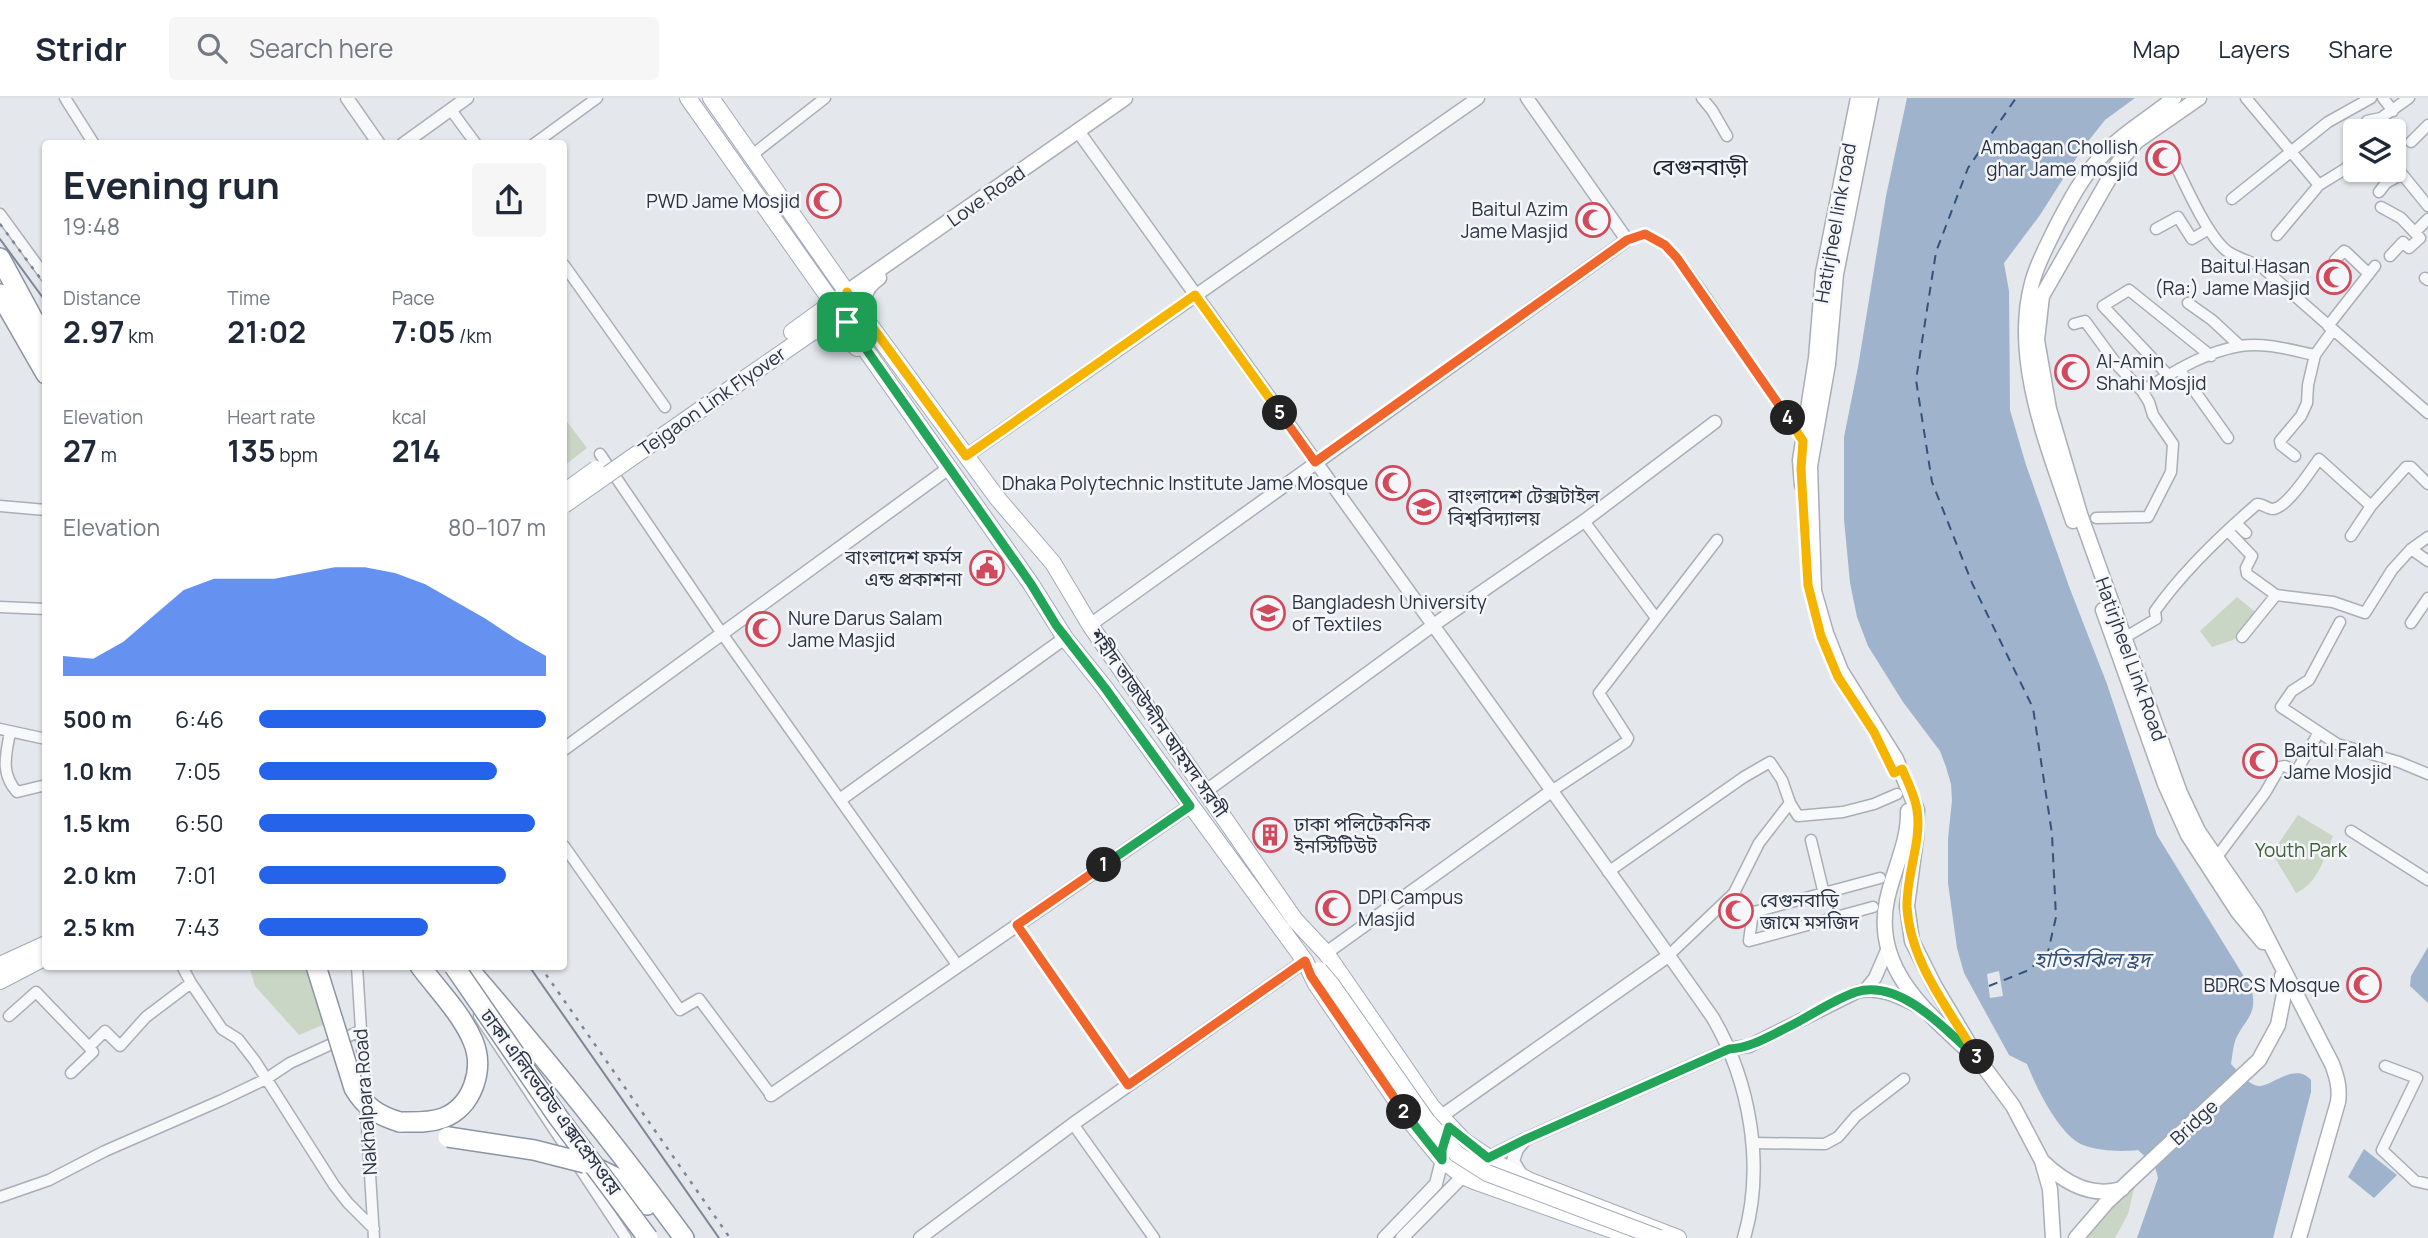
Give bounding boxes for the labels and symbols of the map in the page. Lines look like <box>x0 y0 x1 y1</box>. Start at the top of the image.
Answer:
place label: Ambagan Chollish ghar Jame mosjid <box>1980 134 2138 182</box>
mosque icon: Ambagan Chollish ghar Jame mosjid <box>2144 139 2182 177</box>
street label: Hatirjheel link road <box>1808 141 1862 305</box>
district label: বেগুনবাড়ী <box>1652 150 1749 182</box>
street label: Love Road <box>942 160 1030 232</box>
mosque icon: PWD Jame Mosjid <box>805 182 843 220</box>
place label: PWD Jame Mosjid <box>646 188 800 214</box>
place label: Baitul Azim Jame Masjid <box>1461 196 1568 244</box>
mosque icon: Baitul Azim Jame Masjid <box>1574 201 1612 239</box>
place label: Baitul Hasan (Ra:) Jame Masjid <box>2155 253 2310 301</box>
mosque icon: Baitul Hasan (Ra:) Jame Masjid <box>2315 258 2353 296</box>
pin <box>817 292 877 352</box>
street label: Tejgaon Link Flyover <box>633 340 791 462</box>
place label: Al-Amin Shahi Mosjid <box>2096 348 2207 396</box>
mosque icon: Al-Amin Shahi Mosjid <box>2053 353 2091 391</box>
pin: 5 <box>1262 396 1298 430</box>
pin: 4 <box>1770 400 1806 436</box>
mosque icon: Dhaka Polytechnic Institute Jame Mosque <box>1374 464 1412 502</box>
place label: Dhaka Polytechnic Institute Jame Mosque <box>1002 470 1368 496</box>
place label: বাংলাদেশ টেক্সটাইল বিশ্ববিদ্যালয় <box>1447 483 1601 531</box>
school or university icon: বাংলাদেশ টেক্সটাইল বিশ্ববিদ্যালয় <box>1405 488 1443 526</box>
place label: বাংলাদেশ ফর্মস এন্ড প্রকাশনা <box>844 544 963 592</box>
public building icon: বাংলাদেশ ফর্মস এন্ড প্রকাশনা <box>968 549 1006 587</box>
street label: Hatirjheel Link Road <box>2089 573 2173 745</box>
place label: Bangladesh University of Textiles <box>1292 589 1487 637</box>
school or university icon: Bangladesh University of Textiles <box>1249 594 1287 632</box>
place label: Nure Darus Salam Jame Masjid <box>788 605 942 653</box>
mosque icon: Nure Darus Salam Jame Masjid <box>744 610 782 648</box>
street label: শহীদ তাজউদ্দীন আহমদ সরণী <box>1083 623 1235 823</box>
place label: Baitul Falah Jame Mosjid <box>2284 737 2392 785</box>
mosque icon: Baitul Falah Jame Mosjid <box>2241 742 2279 780</box>
place label: ঢাকা পলিটেকনিক ইনস্টিটিউট <box>1293 811 1431 859</box>
building icon: ঢাকা পলিটেকনিক ইনস্টিটিউট <box>1251 816 1289 854</box>
park label: Youth Park <box>2255 837 2348 863</box>
pin: 1 <box>1086 848 1122 882</box>
place label: DPI Campus Masjid <box>1358 884 1463 932</box>
place label: বেগুনবাড়ি জামে মসজিদ <box>1759 887 1860 935</box>
mosque icon: DPI Campus Masjid <box>1314 889 1352 927</box>
mosque icon: বেগুনবাড়ি জামে মসজিদ <box>1717 892 1755 930</box>
water label: হাতিরঝিল হ্রদ <box>2034 945 2154 973</box>
mosque icon: BDRCS Mosque <box>2345 966 2383 1004</box>
place label: BDRCS Mosque <box>2203 972 2340 998</box>
street label: ঢাকা এলিভেটেড এক্সপ্রেসওয়ে <box>474 1003 628 1201</box>
street label: Nakhalpara Road <box>347 1028 383 1176</box>
pin: 3 <box>1960 1040 1994 1074</box>
street label: Bridge <box>2164 1093 2224 1151</box>
pin: 2 <box>1386 1094 1422 1130</box>

